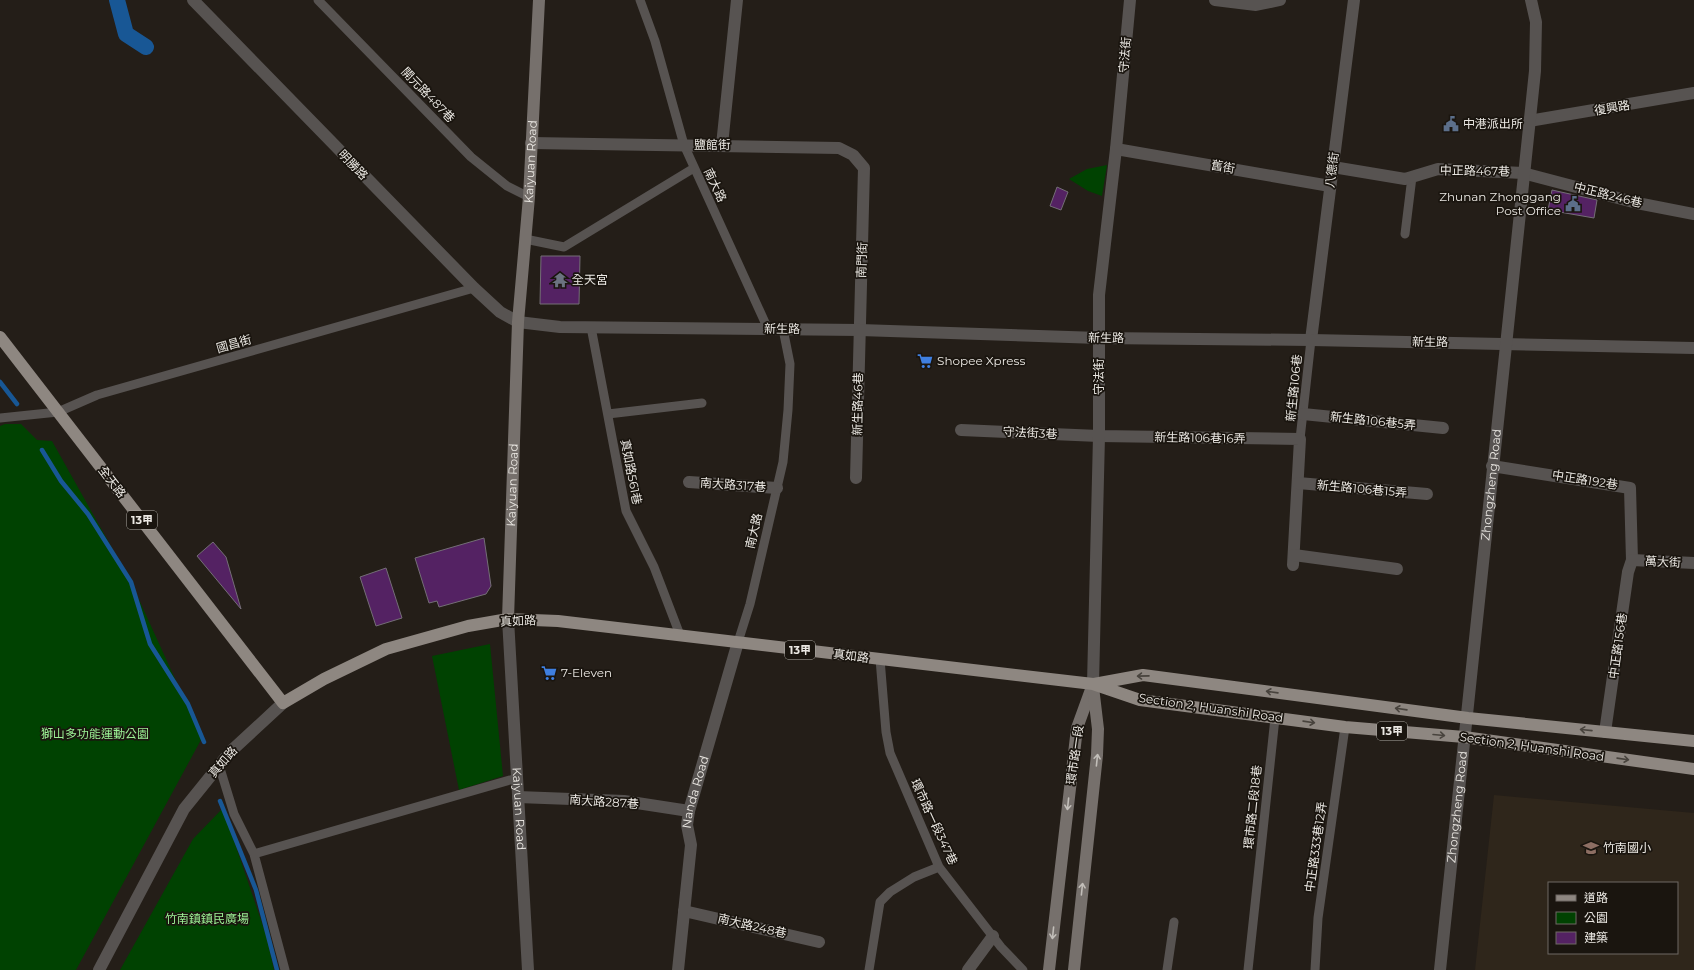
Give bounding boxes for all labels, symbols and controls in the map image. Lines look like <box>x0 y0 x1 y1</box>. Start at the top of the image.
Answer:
street label: 守法街 <box>1115 36 1134 74</box>
street label: 開元路487巷 <box>398 64 458 125</box>
street label: 復興路 <box>1593 97 1631 118</box>
public building icon: 中港派出所 <box>1442 115 1460 133</box>
place label: 中港派出所 <box>1463 116 1523 131</box>
street label: Kaiyuan Road <box>520 120 540 204</box>
street label: 鹽館街 <box>694 137 730 152</box>
street label: 明勝路 <box>335 146 371 183</box>
street label: 八德街 <box>1322 151 1341 189</box>
street label: 舊街 <box>1210 157 1236 176</box>
street label: 中正路467巷 <box>1440 162 1510 179</box>
street label: 南大路 <box>701 165 730 204</box>
street label: 中正路246巷 <box>1572 179 1644 210</box>
place label: Zhunan Zhonggang Post Office <box>1439 189 1561 218</box>
public building icon: Zhunan Zhonggang Post Office <box>1564 195 1582 213</box>
street label: 南門街 <box>853 242 870 278</box>
temple icon: 全天宮 <box>551 271 569 289</box>
place label: 全天宮 <box>572 272 608 287</box>
street label: 新生路 <box>764 321 800 336</box>
street label: 新生路 <box>1088 330 1124 345</box>
street label: 國昌街 <box>214 331 253 356</box>
street label: 新生路 <box>1412 334 1448 349</box>
supermarket icon: Shopee Xpress <box>916 352 934 370</box>
place label: Shopee Xpress <box>937 353 1025 368</box>
street label: 新生路106巷 <box>1283 354 1304 422</box>
street label: 守法街 <box>1091 359 1106 395</box>
street label: 新生路46巷 <box>849 372 866 436</box>
street label: 新生路106巷5弄 <box>1329 409 1417 432</box>
street label: 守法街3巷 <box>1002 424 1058 441</box>
street label: Zhongzheng Road <box>1477 428 1504 541</box>
street label: 新生路106巷16弄 <box>1154 429 1246 446</box>
street label: 真如路561巷 <box>618 438 645 506</box>
street label: Kaiyuan Road <box>503 443 521 527</box>
street label: 全天路 <box>95 463 129 500</box>
street label: 中正路192巷 <box>1551 467 1619 492</box>
street label: 南大路317巷 <box>700 475 767 494</box>
street label: 新生路106巷15弄 <box>1316 477 1408 500</box>
road number: 13甲 <box>127 511 157 529</box>
street label: 南大路 <box>742 512 765 550</box>
street label: 萬大街 <box>1645 553 1681 570</box>
street label: 真如路 <box>500 612 536 629</box>
street label: 中正路156巷 <box>1605 612 1630 680</box>
road number: 13甲 <box>785 641 815 659</box>
street label: 真如路 <box>832 646 870 665</box>
supermarket icon: 7-Eleven <box>540 664 558 682</box>
place label: 7-Eleven <box>561 665 612 680</box>
one-way arrow <box>1137 673 1150 680</box>
one-way arrow <box>1266 688 1279 696</box>
street label: Section 2, Huanshi Road <box>1138 690 1284 725</box>
one-way arrow <box>1395 705 1408 713</box>
one-way arrow <box>1303 718 1316 726</box>
road number: 13甲 <box>1377 722 1407 740</box>
street label: 環市路一段 <box>1063 724 1086 786</box>
park label: 獅山多功能運動公園 <box>41 726 149 741</box>
one-way arrow <box>1580 727 1593 734</box>
street label: Section 2, Huanshi Road <box>1459 729 1605 764</box>
one-way arrow <box>1432 731 1445 739</box>
street label: 真如路 <box>205 743 240 780</box>
street label: Zhongzheng Road <box>1443 750 1470 863</box>
street label: Nanda Road <box>679 754 712 829</box>
one-way arrow <box>1093 754 1100 767</box>
one-way arrow <box>1616 755 1629 763</box>
street label: 環市路二段18巷 <box>1241 764 1264 850</box>
street label: Kaiyuan Road <box>509 767 529 851</box>
street label: 環市路一段347巷 <box>908 776 961 867</box>
street label: 南大路287巷 <box>569 792 639 811</box>
one-way arrow <box>1064 797 1072 810</box>
street label: 中正路333巷12弄 <box>1302 801 1329 893</box>
school or university icon: 竹南國小 <box>1582 839 1600 857</box>
place label: 竹南國小 <box>1603 840 1651 855</box>
legend <box>1548 882 1678 954</box>
one-way arrow <box>1079 883 1086 896</box>
text: 道路 <box>1584 890 1608 905</box>
street label: 南大路248巷 <box>716 910 788 941</box>
text: 公園 <box>1584 910 1608 925</box>
park label: 竹南鎮鎮民廣場 <box>165 911 249 926</box>
one-way arrow <box>1050 926 1057 939</box>
text: 建築 <box>1584 930 1608 945</box>

